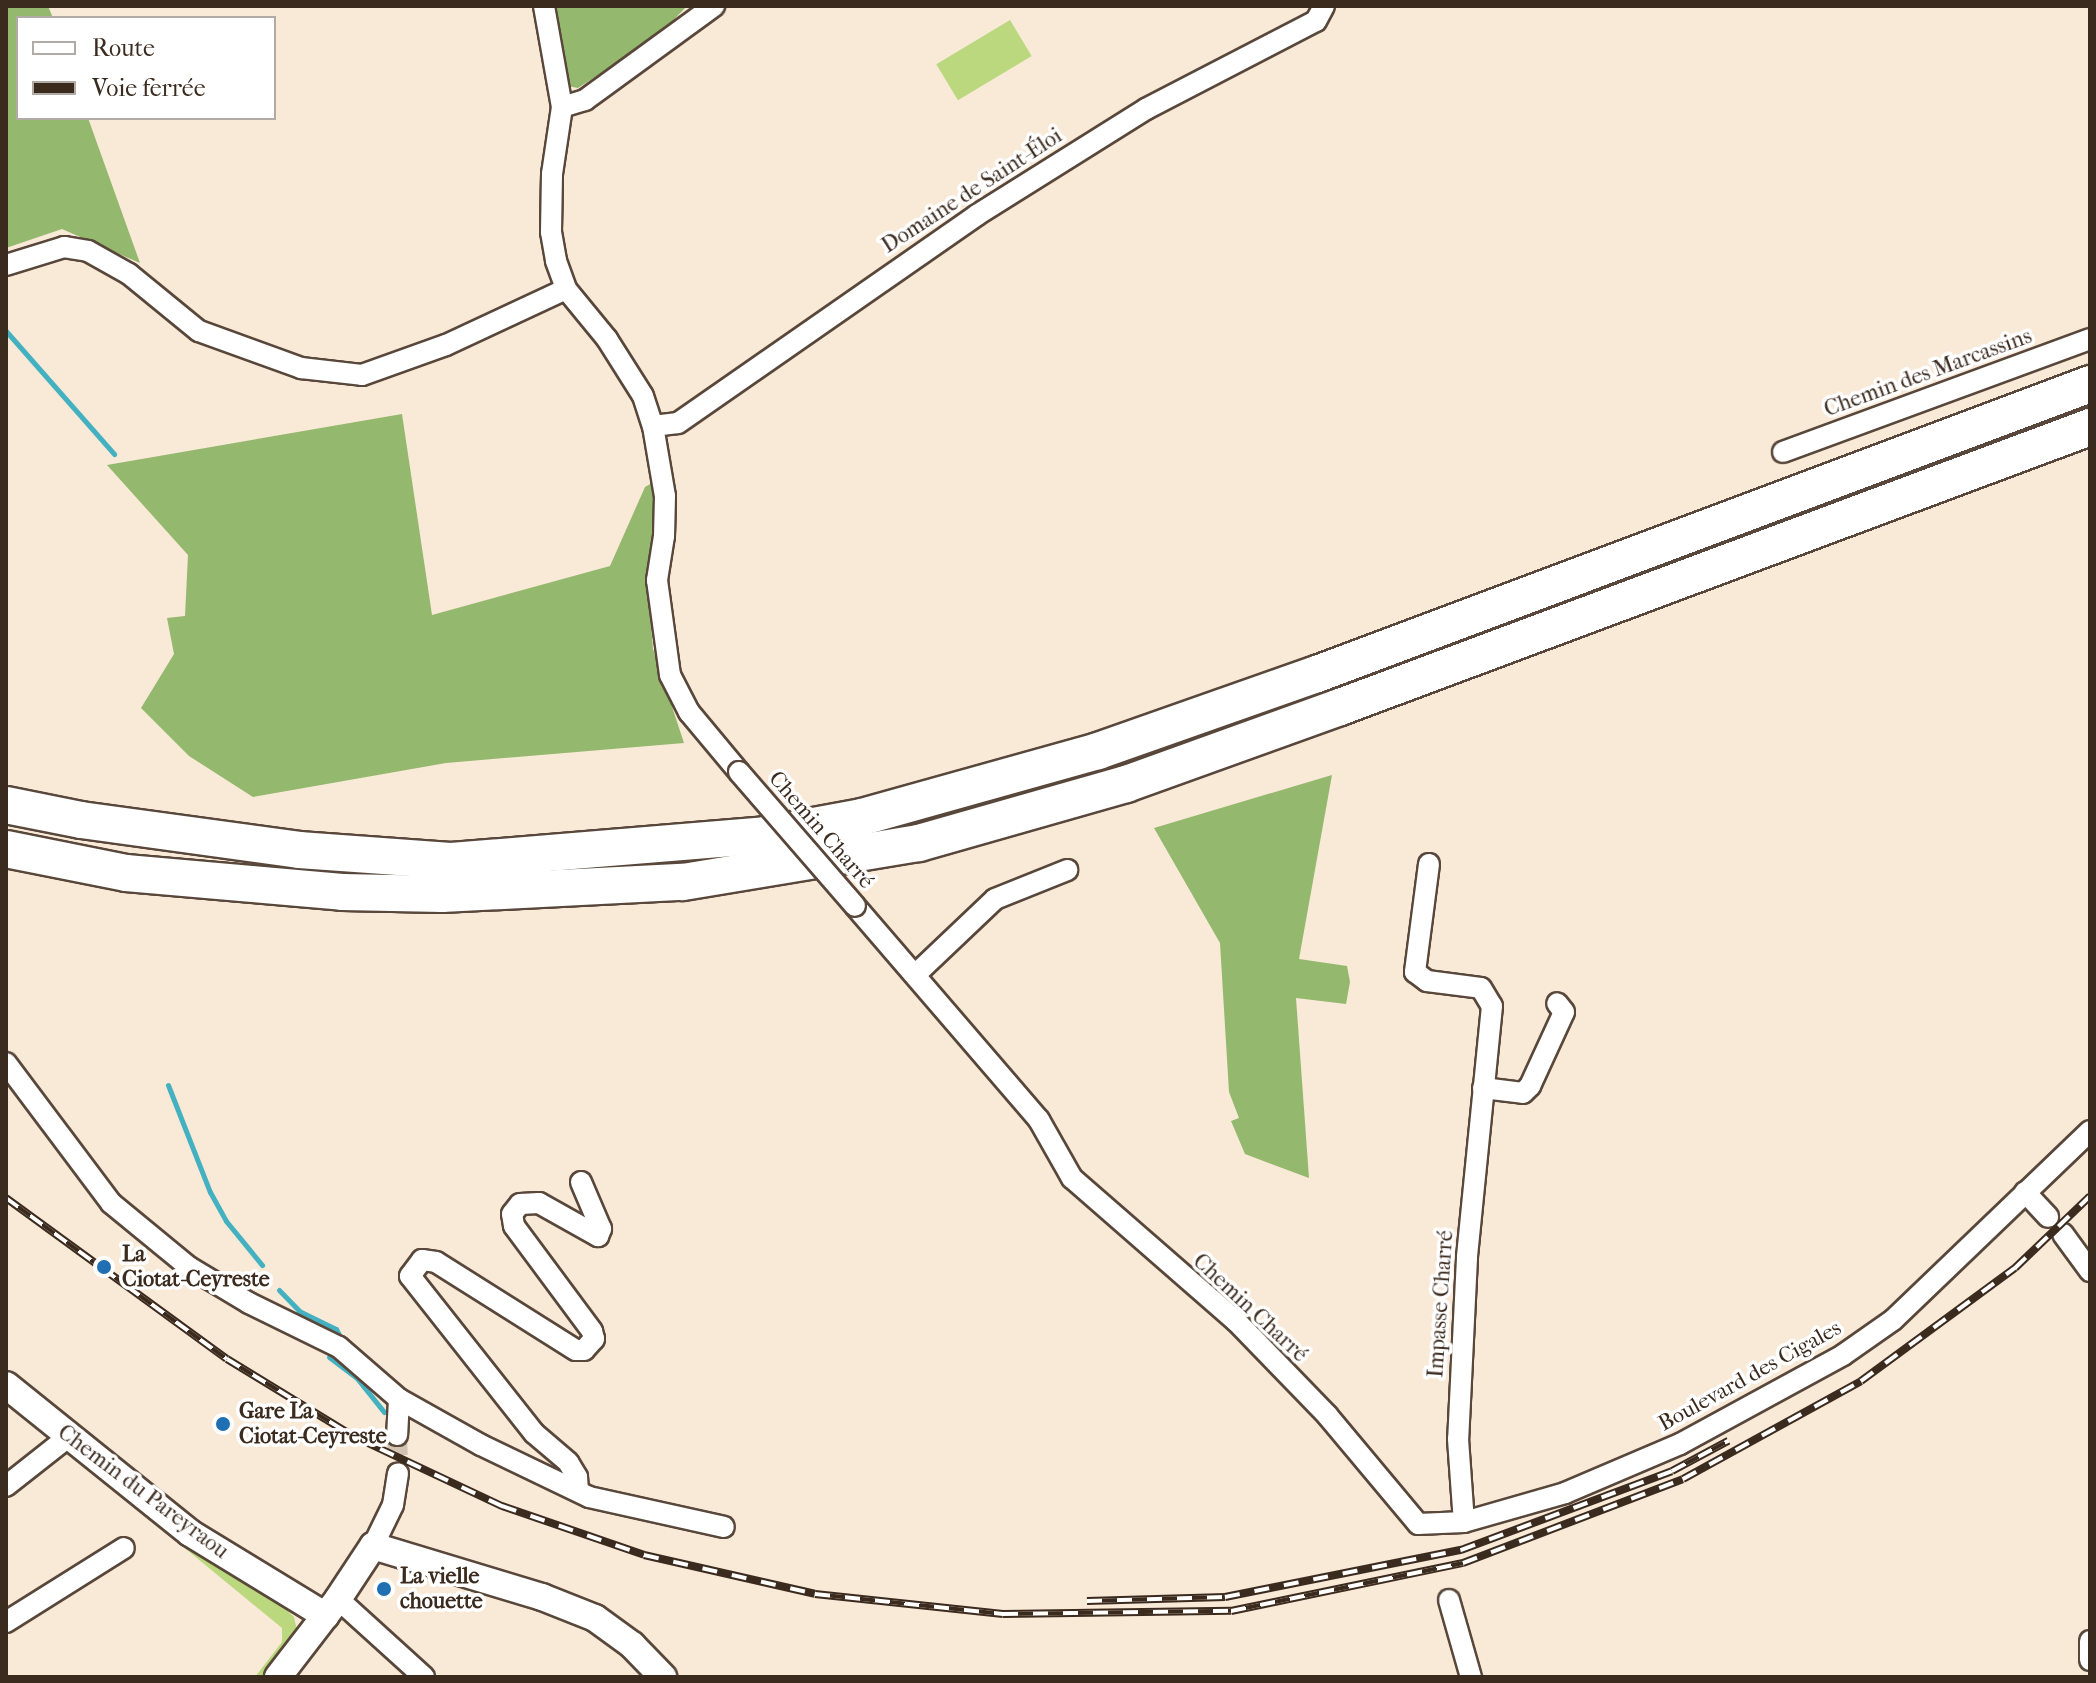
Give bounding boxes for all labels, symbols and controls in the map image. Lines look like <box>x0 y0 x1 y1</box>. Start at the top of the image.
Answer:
legend <box>16 16 276 120</box>
text: Route <box>92 34 155 62</box>
text: Voie ferrée <box>92 74 206 102</box>
street label: Domaine de Saint-Éloi <box>877 123 1067 259</box>
street label: Chemin des Marcassins <box>1821 323 2035 423</box>
street label: Chemin Charré <box>763 766 879 894</box>
street label: Impasse Charré <box>1423 1229 1459 1379</box>
place label: La Ciotat-Ceyreste <box>122 1241 270 1292</box>
street label: Chemin Charré <box>1187 1248 1313 1368</box>
marker: La Ciotat-Ceyreste <box>93 1256 115 1278</box>
street label: Boulevard des Cigales <box>1654 1315 1846 1437</box>
place label: Gare La Ciotat-Ceyreste <box>239 1398 387 1450</box>
marker: Gare La Ciotat-Ceyreste <box>214 1415 232 1433</box>
street label: Chemin du Pareyraou <box>52 1419 234 1565</box>
place label: La vielle chouette <box>400 1563 483 1614</box>
marker: La vielle chouette <box>375 1580 393 1598</box>

